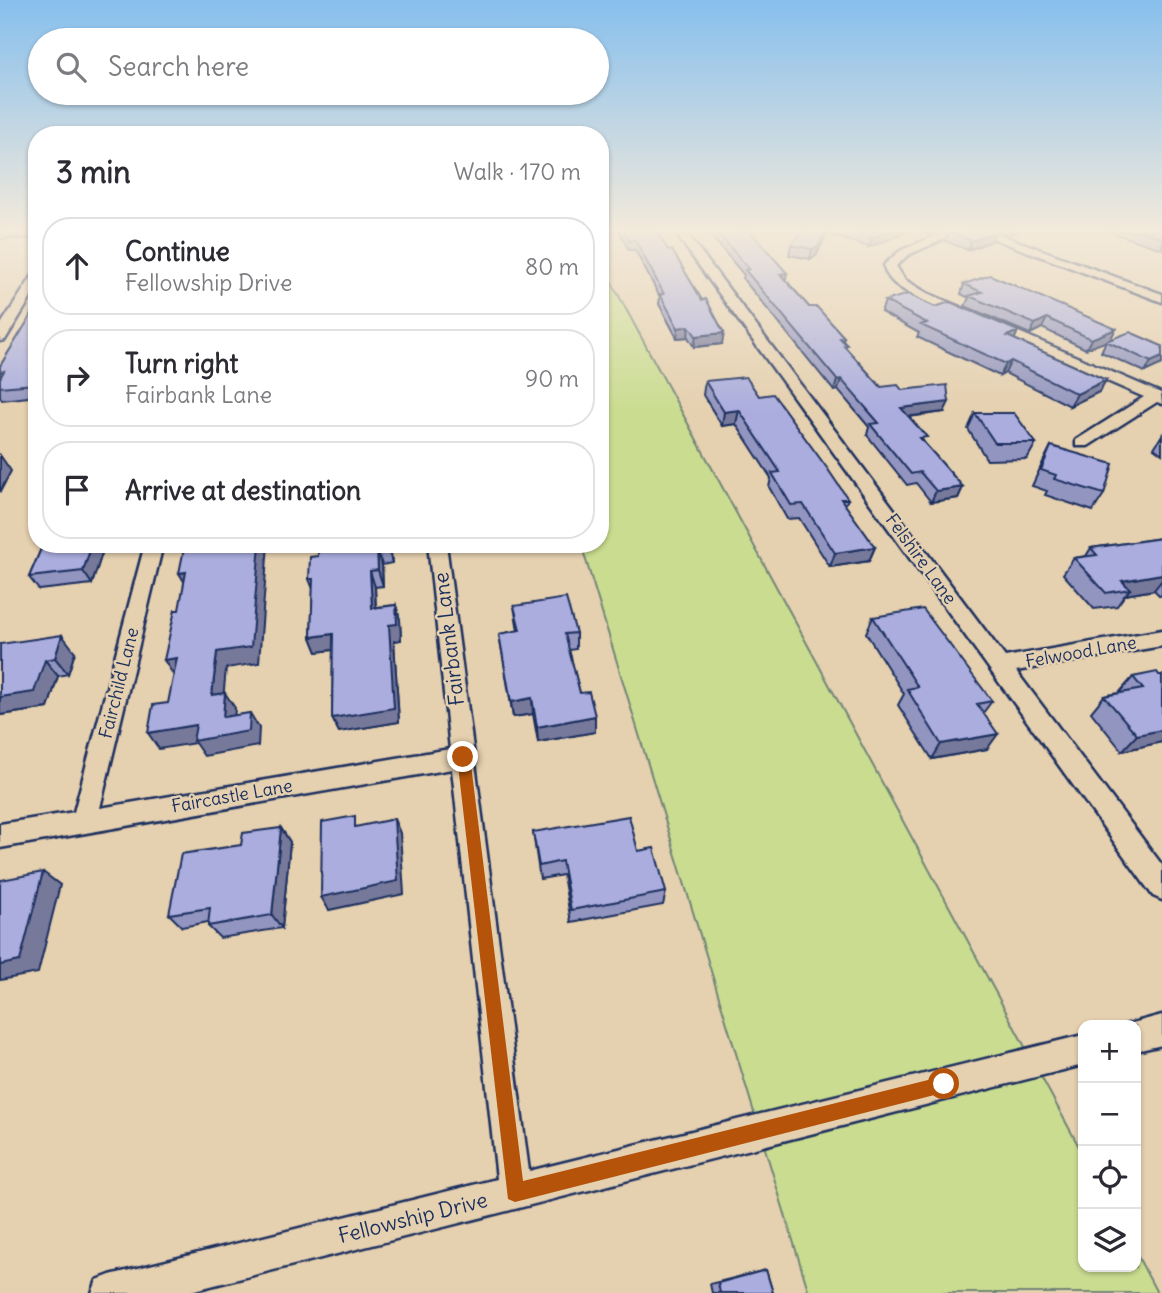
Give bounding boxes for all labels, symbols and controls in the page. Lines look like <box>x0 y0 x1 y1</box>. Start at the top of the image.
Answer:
search box <box>28 28 609 105</box>
icon: search <box>52 48 90 86</box>
text: Search here <box>108 50 249 83</box>
text: 3 min <box>56 153 131 191</box>
text: Walk · 170 m <box>454 157 581 186</box>
text: Continue <box>125 235 230 268</box>
icon: ahead <box>58 247 96 285</box>
text: 80 m <box>525 252 579 281</box>
text: Fellowship Drive <box>125 268 292 297</box>
text: Turn right <box>125 347 238 380</box>
icon: right <box>58 359 96 397</box>
text: 90 m <box>525 364 579 393</box>
text: Fairbank Lane <box>125 380 272 409</box>
icon: arrive <box>58 471 96 509</box>
text: Arrive at destination <box>125 474 361 507</box>
street label: Felshire Lane <box>881 509 962 609</box>
street label: Fairbank Lane <box>427 571 470 707</box>
street label: Fairchild Lane <box>94 625 143 741</box>
street label: Felwood Lane <box>1024 630 1138 673</box>
route end <box>447 741 478 772</box>
street label: Faircastle Lane <box>170 774 294 817</box>
map controls <box>1078 1020 1141 1272</box>
button: + <box>1078 1020 1141 1083</box>
route start <box>928 1068 959 1099</box>
button: − <box>1078 1083 1141 1146</box>
button: locate <box>1078 1146 1141 1209</box>
street label: Fellowship Drive <box>335 1186 490 1249</box>
button: layers <box>1078 1209 1141 1272</box>

